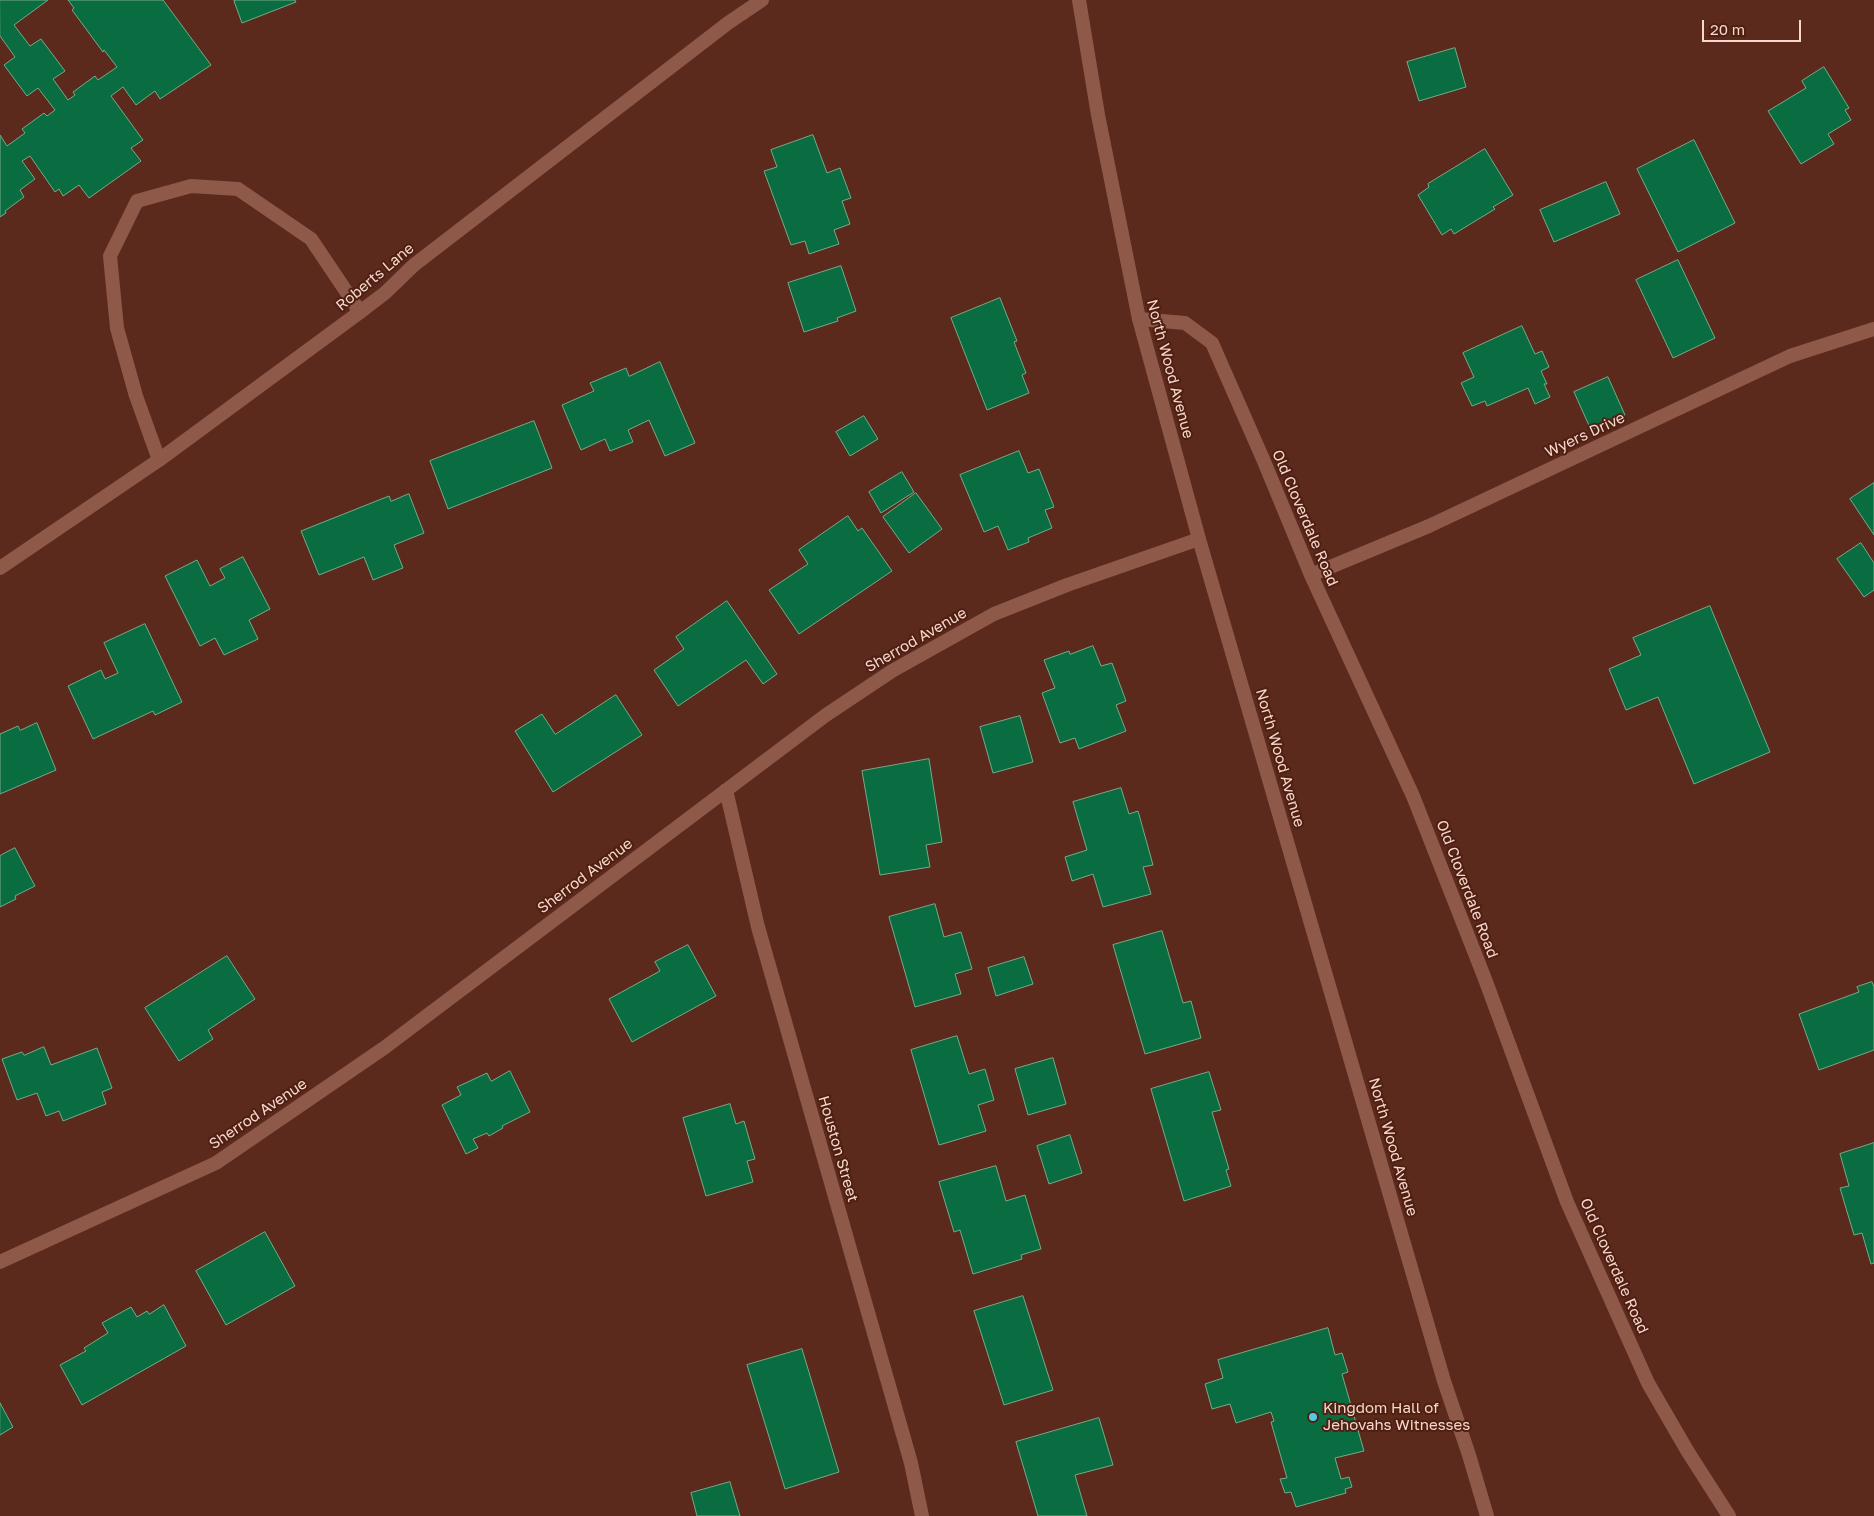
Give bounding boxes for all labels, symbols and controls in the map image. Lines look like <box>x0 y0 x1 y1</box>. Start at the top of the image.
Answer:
scale bar <box>1704 10 1803 42</box>
text: 20 m <box>1710 20 1745 38</box>
street label: Roberts Lane <box>332 239 418 315</box>
street label: North Wood Avenue <box>1143 297 1197 441</box>
street label: Wyers Drive <box>1542 409 1628 461</box>
street label: Old Cloverdale Road <box>1268 447 1342 589</box>
street label: Sherrod Avenue <box>862 604 970 676</box>
street label: North Wood Avenue <box>1252 687 1308 829</box>
street label: Old Cloverdale Road <box>1432 817 1502 961</box>
street label: Sherrod Avenue <box>534 835 636 917</box>
street label: Sherrod Avenue <box>206 1075 310 1153</box>
street label: North Wood Avenue <box>1365 1076 1421 1218</box>
street label: Houston Street <box>814 1094 862 1204</box>
street label: Old Cloverdale Road <box>1576 1196 1652 1336</box>
place label: Kingdom Hall of Jehovahs Witnesses <box>1323 1399 1470 1434</box>
marker: Kingdom Hall of Jehovahs Witnesses <box>1307 1411 1319 1423</box>

